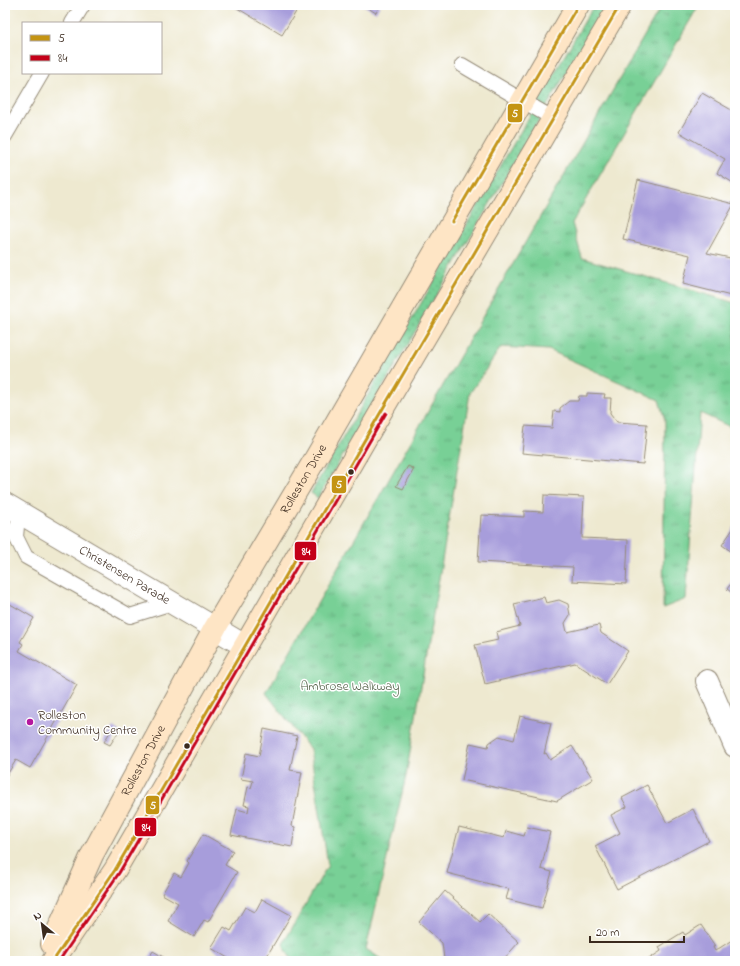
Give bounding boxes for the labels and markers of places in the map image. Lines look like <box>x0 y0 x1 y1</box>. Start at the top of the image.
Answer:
unlabelled marker <box>346 467 356 477</box>
place label: Rolleston Community Centre <box>38 706 137 741</box>
marker: Rolleston Community Centre <box>25 717 35 727</box>
unlabelled marker <box>182 741 192 751</box>

